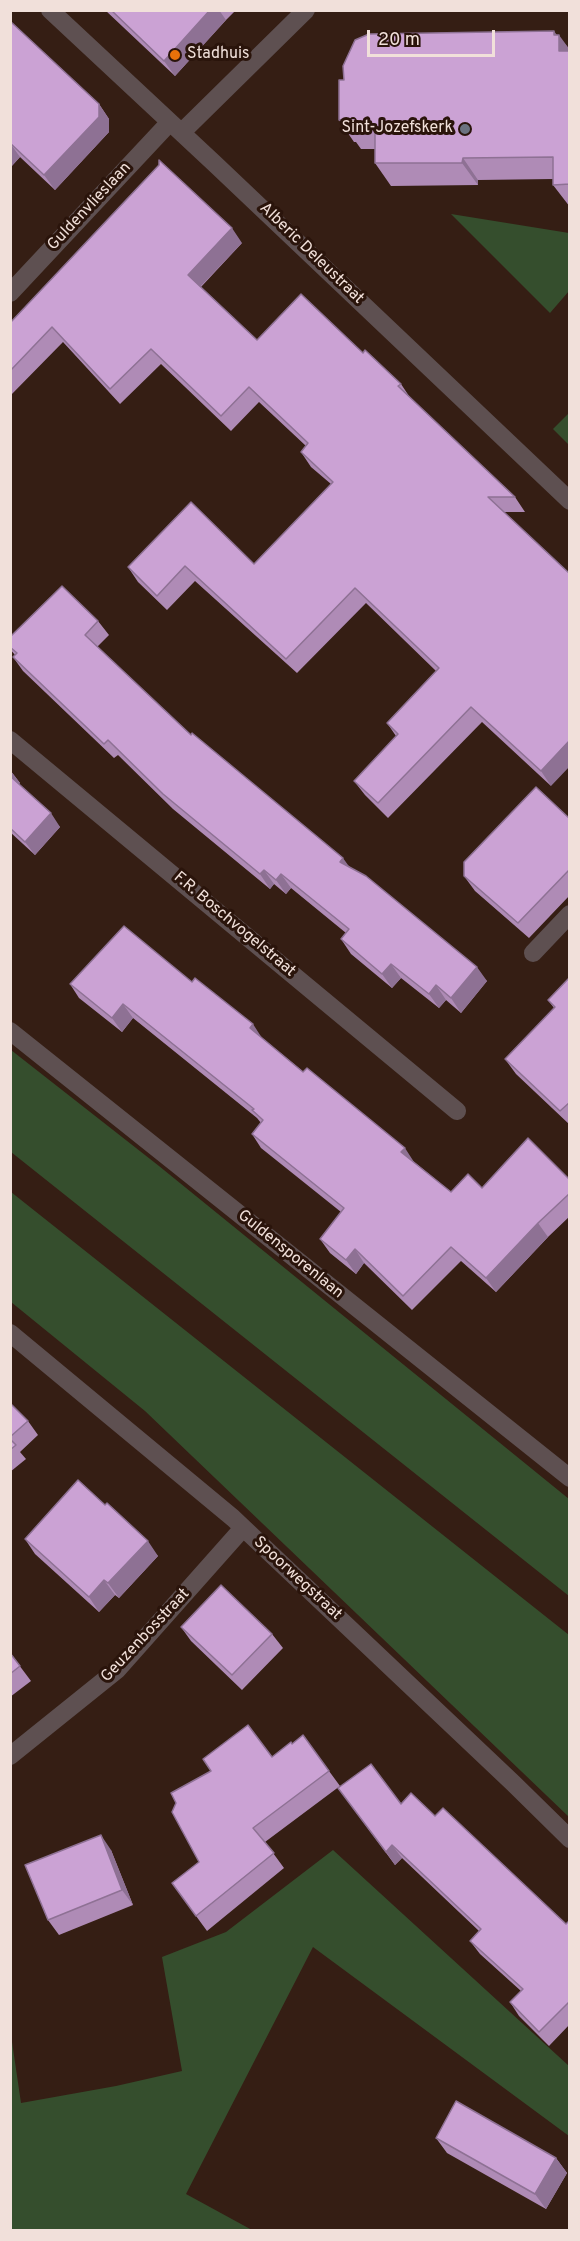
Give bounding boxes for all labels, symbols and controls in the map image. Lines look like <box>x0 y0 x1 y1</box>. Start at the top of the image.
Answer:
scale bar <box>370 18 498 56</box>
text: 20 m <box>378 29 420 52</box>
place label: Stadhuis <box>187 45 250 65</box>
marker: Stadhuis <box>168 48 182 62</box>
place label: Sint-Jozefskerk <box>342 119 453 139</box>
marker: Sint-Jozefskerk <box>458 122 472 136</box>
street label: Guldenvlieslaan <box>44 159 136 255</box>
street label: Alberic Deleustraat <box>255 199 367 309</box>
street label: F.R. Boschvogelstraat <box>169 868 299 982</box>
street label: Guldensporenlaan <box>233 1206 347 1304</box>
street label: Spoorwegstraat <box>249 1533 345 1625</box>
street label: Geuzenbosstraat <box>98 1585 194 1687</box>

